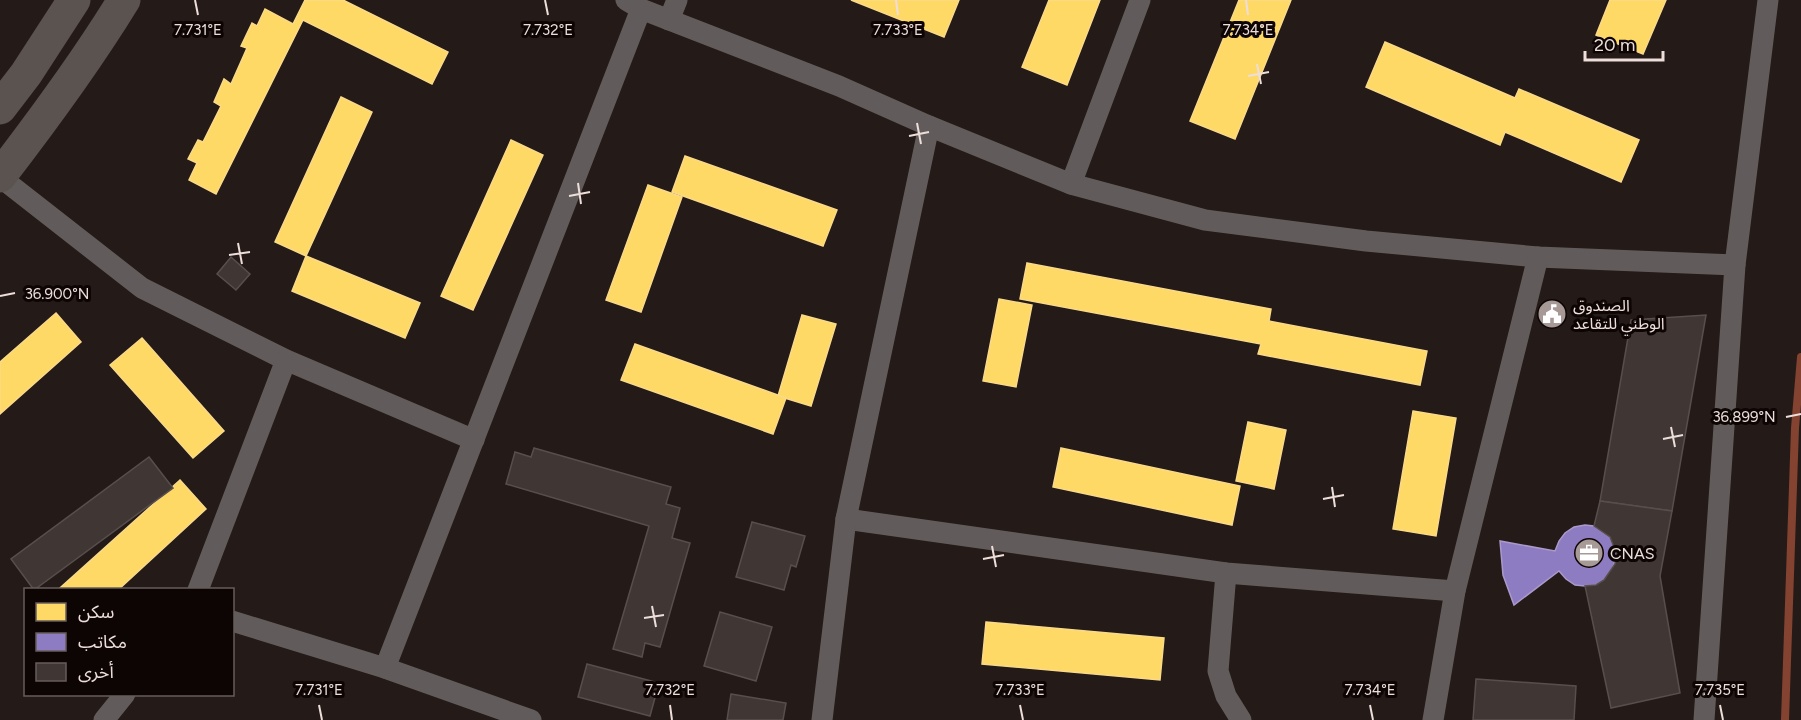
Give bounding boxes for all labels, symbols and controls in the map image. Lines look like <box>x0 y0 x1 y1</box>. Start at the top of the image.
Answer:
text: 7.731°E <box>174 21 222 39</box>
text: 7.732°E <box>523 21 573 39</box>
text: 7.733°E <box>873 21 923 39</box>
text: 7.734°E <box>1222 21 1274 39</box>
scale bar <box>1585 24 1663 62</box>
text: 20 m <box>1594 34 1635 56</box>
text: 36.900°N <box>25 285 89 303</box>
place label: الصندوق الوطني للتقاعد <box>1573 296 1665 335</box>
public building icon: الصندوق الوطني للتقاعد <box>1536 298 1568 330</box>
text: 36.899°N <box>1712 408 1776 426</box>
office icon: CNAS <box>1573 537 1605 569</box>
place label: CNAS <box>1610 544 1655 563</box>
legend <box>24 588 234 696</box>
text: سكن <box>78 601 114 623</box>
text: مكاتب <box>78 631 127 653</box>
text: أخرى <box>78 661 114 683</box>
text: 7.731°E <box>295 681 343 699</box>
text: 7.732°E <box>645 681 695 699</box>
text: 7.733°E <box>995 681 1045 699</box>
text: 7.734°E <box>1344 681 1396 699</box>
text: 7.735°E <box>1695 681 1745 699</box>

